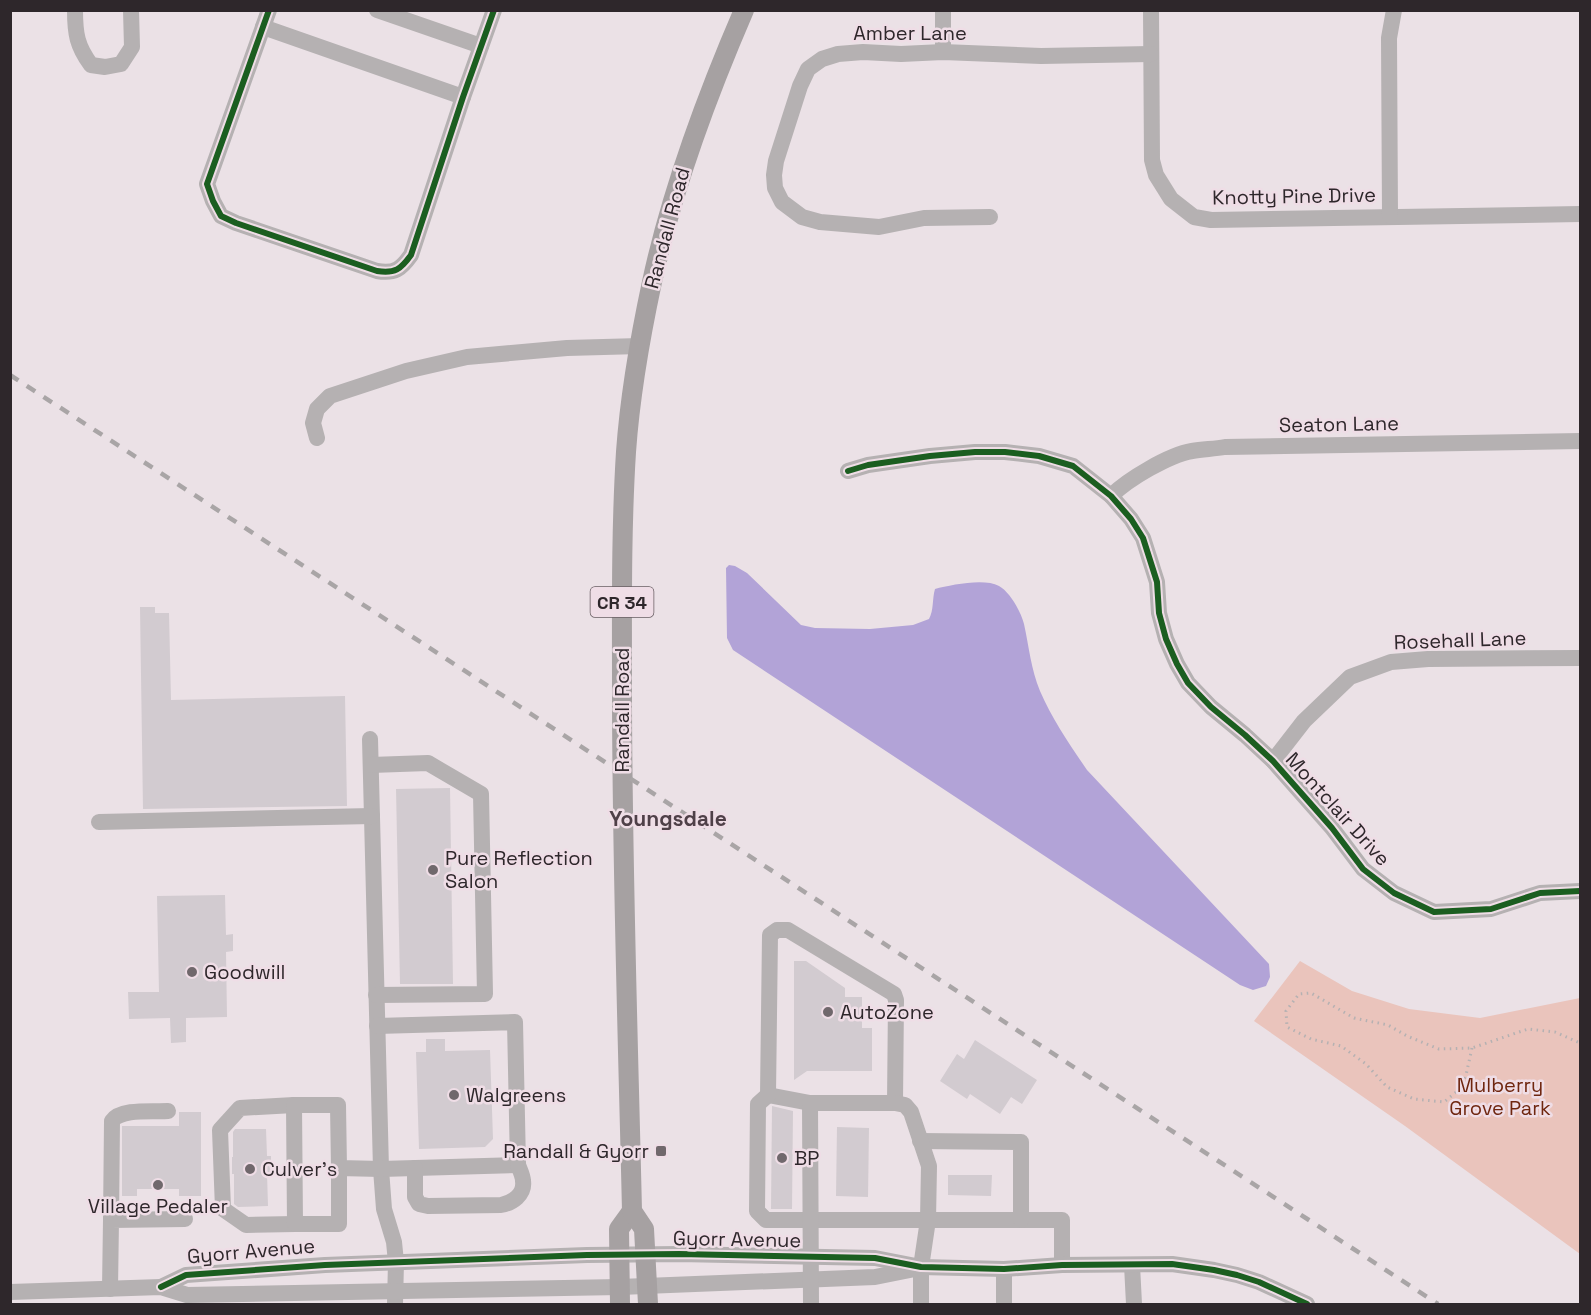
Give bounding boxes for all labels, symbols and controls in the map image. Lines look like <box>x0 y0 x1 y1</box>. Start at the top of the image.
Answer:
street label: Amber Lane <box>853 20 967 46</box>
street label: Randall Road <box>638 164 696 292</box>
street label: Knotty Pine Drive <box>1212 182 1376 210</box>
street label: Seaton Lane <box>1279 410 1399 438</box>
road number: CR 34 <box>590 587 654 617</box>
street label: Rosehall Lane <box>1393 625 1527 655</box>
street label: Randall Road <box>609 648 635 772</box>
street label: Montclair Drive <box>1280 747 1396 871</box>
district label: Youngsdale <box>609 805 727 832</box>
place label: Pure Reflection Salon <box>445 845 593 894</box>
marker: Pure Reflection Salon <box>426 863 440 877</box>
place label: Goodwill <box>204 959 286 985</box>
marker: Goodwill <box>185 965 199 979</box>
place label: AutoZone <box>840 999 934 1025</box>
marker: AutoZone <box>821 1005 835 1019</box>
park label: Mulberry Grove Park <box>1449 1072 1551 1121</box>
place label: Walgreens <box>466 1082 566 1108</box>
marker: Walgreens <box>447 1088 461 1102</box>
place label: Randall & Gyorr <box>503 1138 649 1164</box>
marker: Randall & Gyorr <box>654 1144 668 1158</box>
place label: BP <box>794 1145 819 1171</box>
marker: BP <box>775 1151 789 1165</box>
place label: Culver's <box>262 1156 337 1182</box>
marker: Culver's <box>243 1162 257 1176</box>
marker: Village Pedaler <box>151 1178 165 1192</box>
place label: Village Pedaler <box>88 1193 228 1219</box>
street label: Gyorr Avenue <box>673 1225 801 1253</box>
street label: Gyorr Avenue <box>186 1232 316 1270</box>

